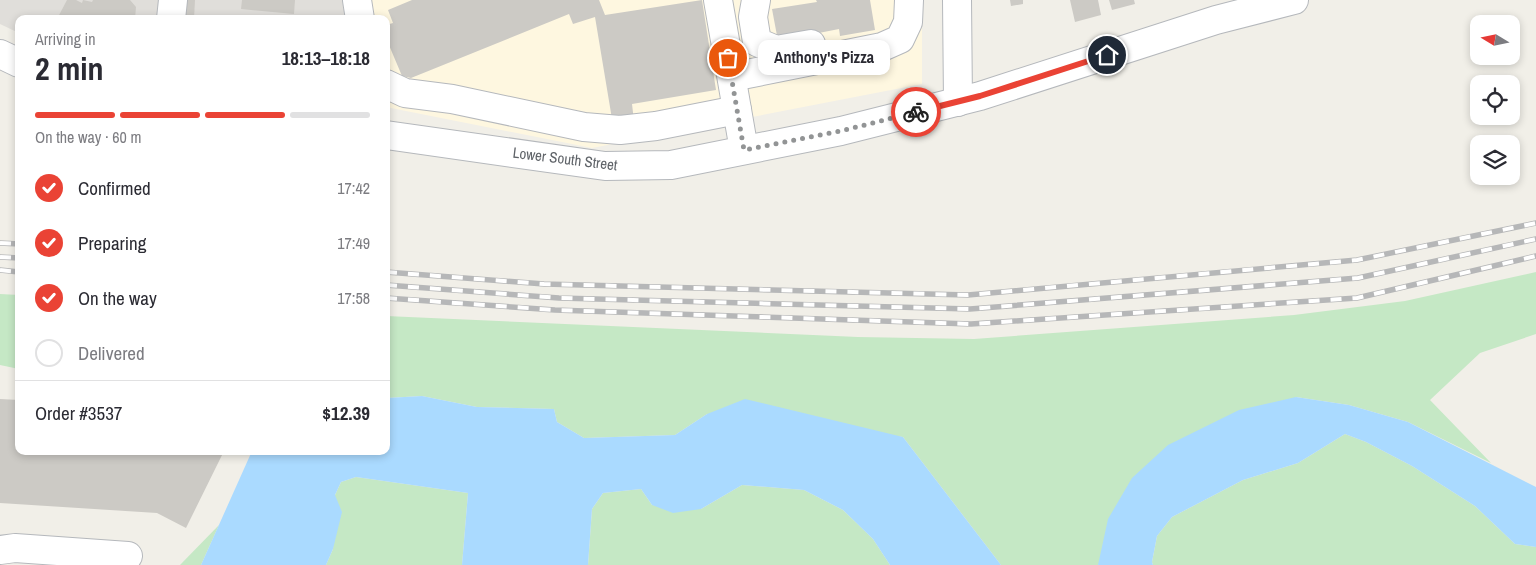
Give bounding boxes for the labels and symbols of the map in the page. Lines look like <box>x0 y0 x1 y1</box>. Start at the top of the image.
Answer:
north arrow <box>1470 15 1520 65</box>
pin <box>1086 34 1128 76</box>
pin <box>707 37 749 79</box>
callout: Anthony's Pizza <box>758 40 890 76</box>
courier <box>891 87 941 137</box>
street label: Lower South Street <box>512 142 619 175</box>

